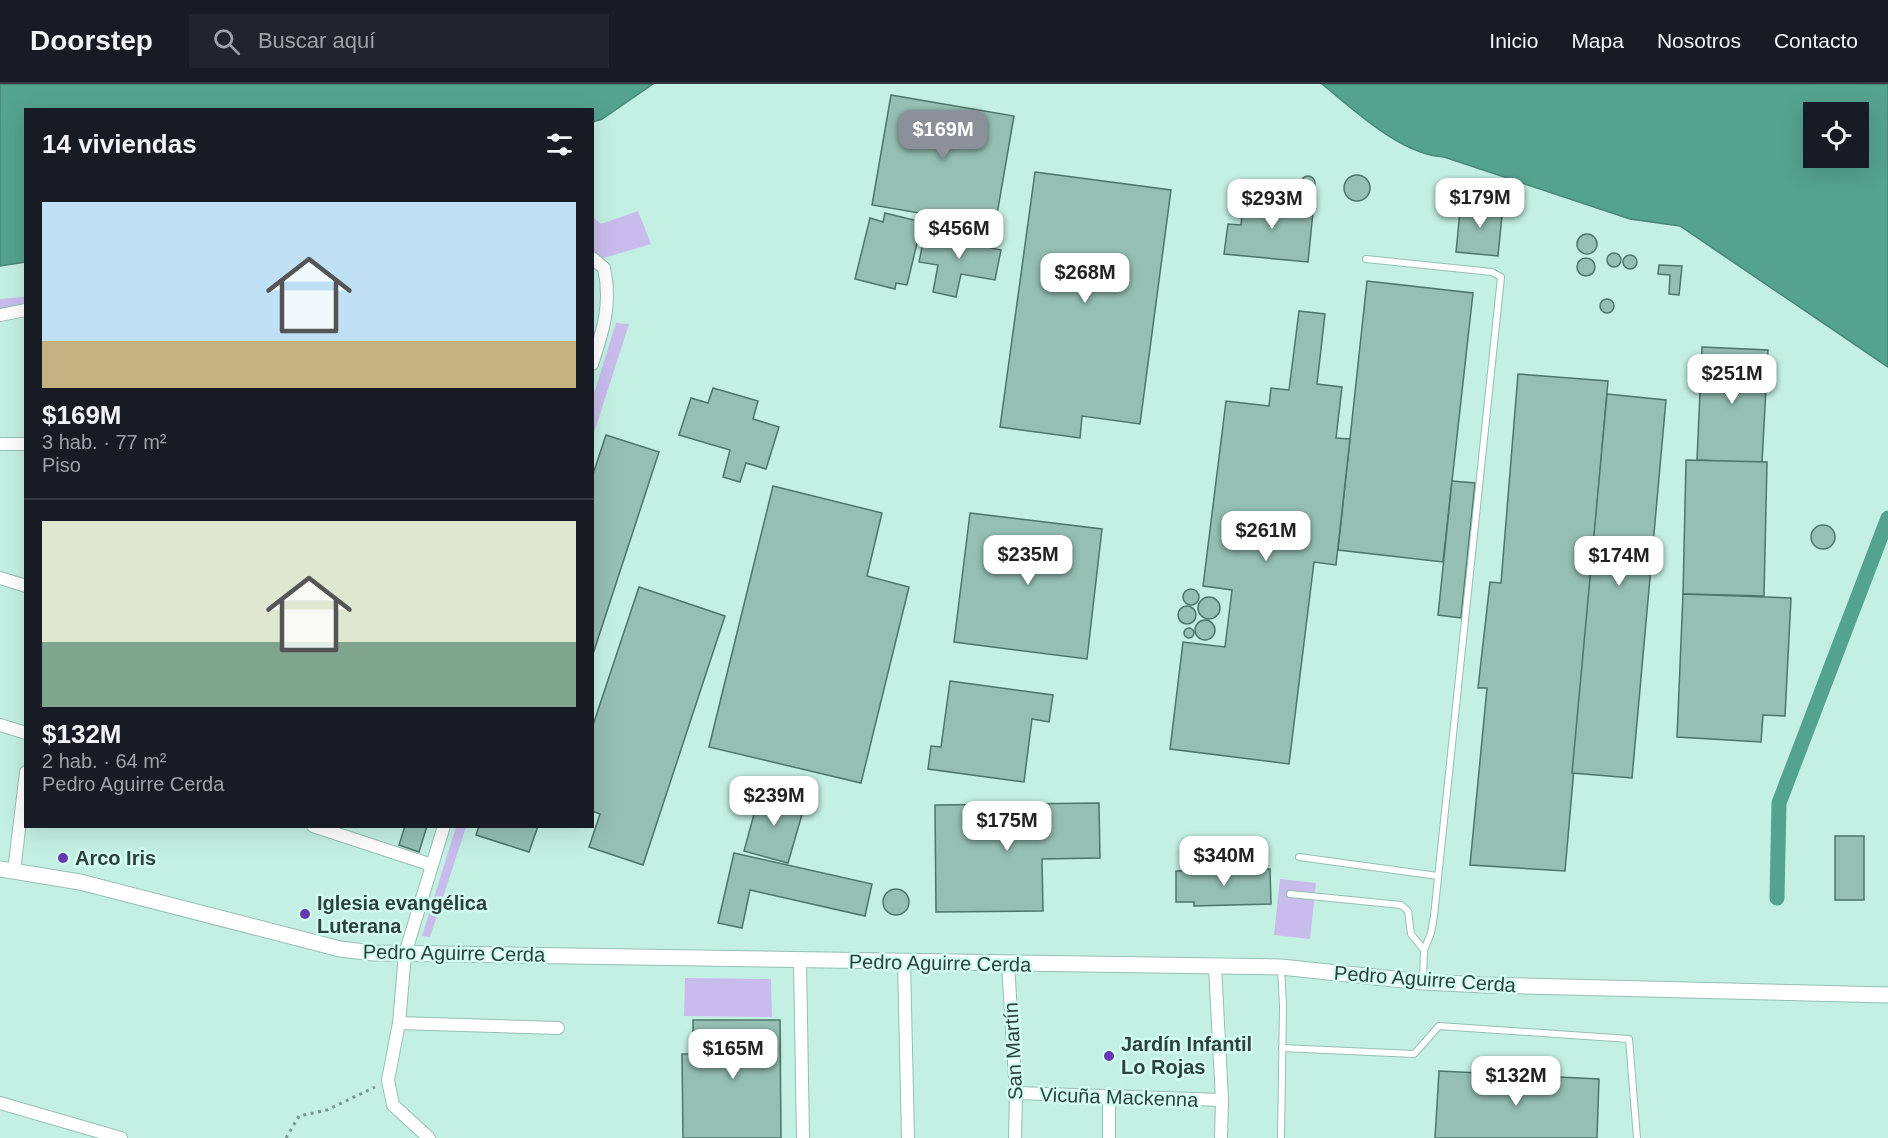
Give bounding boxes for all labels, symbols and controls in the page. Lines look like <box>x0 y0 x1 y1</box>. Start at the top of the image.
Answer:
search box <box>189 14 609 68</box>
text: Doorstep <box>30 25 153 56</box>
icon: search <box>210 25 243 58</box>
text: Buscar aquí <box>258 28 375 53</box>
text: Inicio <box>1489 29 1538 52</box>
text: Mapa <box>1571 29 1624 52</box>
text: Nosotros <box>1657 29 1741 52</box>
text: Contacto <box>1774 29 1858 52</box>
map controls <box>1803 102 1869 168</box>
button: locate <box>1803 102 1869 168</box>
pin: $169M <box>901 110 985 161</box>
text: $169M <box>912 118 974 140</box>
icon: filters <box>543 128 576 161</box>
text: 14 viviendas <box>42 129 197 159</box>
pin: $179M <box>1438 178 1522 229</box>
pin: $293M <box>1230 179 1314 230</box>
text: $179M <box>1449 186 1511 208</box>
text: $293M <box>1241 187 1303 209</box>
pin: $456M <box>917 209 1001 260</box>
text: $456M <box>928 217 990 239</box>
icon: home <box>255 241 363 349</box>
pin: $268M <box>1043 253 1127 304</box>
text: $268M <box>1054 261 1116 283</box>
pin: $251M <box>1690 354 1774 405</box>
text: $251M <box>1701 362 1763 384</box>
text: $169M <box>42 400 122 430</box>
text: 3 hab. · 77 m² <box>42 431 167 453</box>
text: Piso <box>42 454 81 476</box>
pin: $261M <box>1224 511 1308 562</box>
text: $261M <box>1235 519 1297 541</box>
pin: $235M <box>986 535 1070 586</box>
pin: $174M <box>1577 536 1661 587</box>
text: $235M <box>997 543 1059 565</box>
text: $174M <box>1588 544 1650 566</box>
icon: home <box>255 560 363 668</box>
text: $132M <box>42 719 122 749</box>
text: 2 hab. · 64 m² <box>42 750 167 772</box>
text: Pedro Aguirre Cerda <box>42 773 224 795</box>
pin: $239M <box>732 776 816 827</box>
text: $239M <box>743 784 805 806</box>
pin: $175M <box>965 801 1049 852</box>
text: $175M <box>976 809 1038 831</box>
pin: $340M <box>1182 836 1266 887</box>
text: $340M <box>1193 844 1255 866</box>
place label: Arco Iris <box>75 847 156 869</box>
marker: Arco Iris <box>56 851 70 865</box>
place label: Iglesia evangélica Luterana <box>317 892 488 937</box>
marker: Iglesia evangélica Luterana <box>298 907 312 921</box>
street label: Pedro Aguirre Cerda <box>363 940 546 966</box>
street label: Pedro Aguirre Cerda <box>849 950 1032 976</box>
street label: Pedro Aguirre Cerda <box>1333 962 1518 996</box>
street label: San Martín <box>999 1002 1027 1100</box>
pin: $165M <box>691 1029 775 1080</box>
place label: Jardín Infantil Lo Rojas <box>1121 1033 1252 1078</box>
text: $165M <box>702 1037 764 1059</box>
marker: Jardín Infantil Lo Rojas <box>1102 1049 1116 1063</box>
pin: $132M <box>1474 1056 1558 1107</box>
text: $132M <box>1485 1064 1547 1086</box>
street label: Vicuña Mackenna <box>1039 1083 1200 1111</box>

